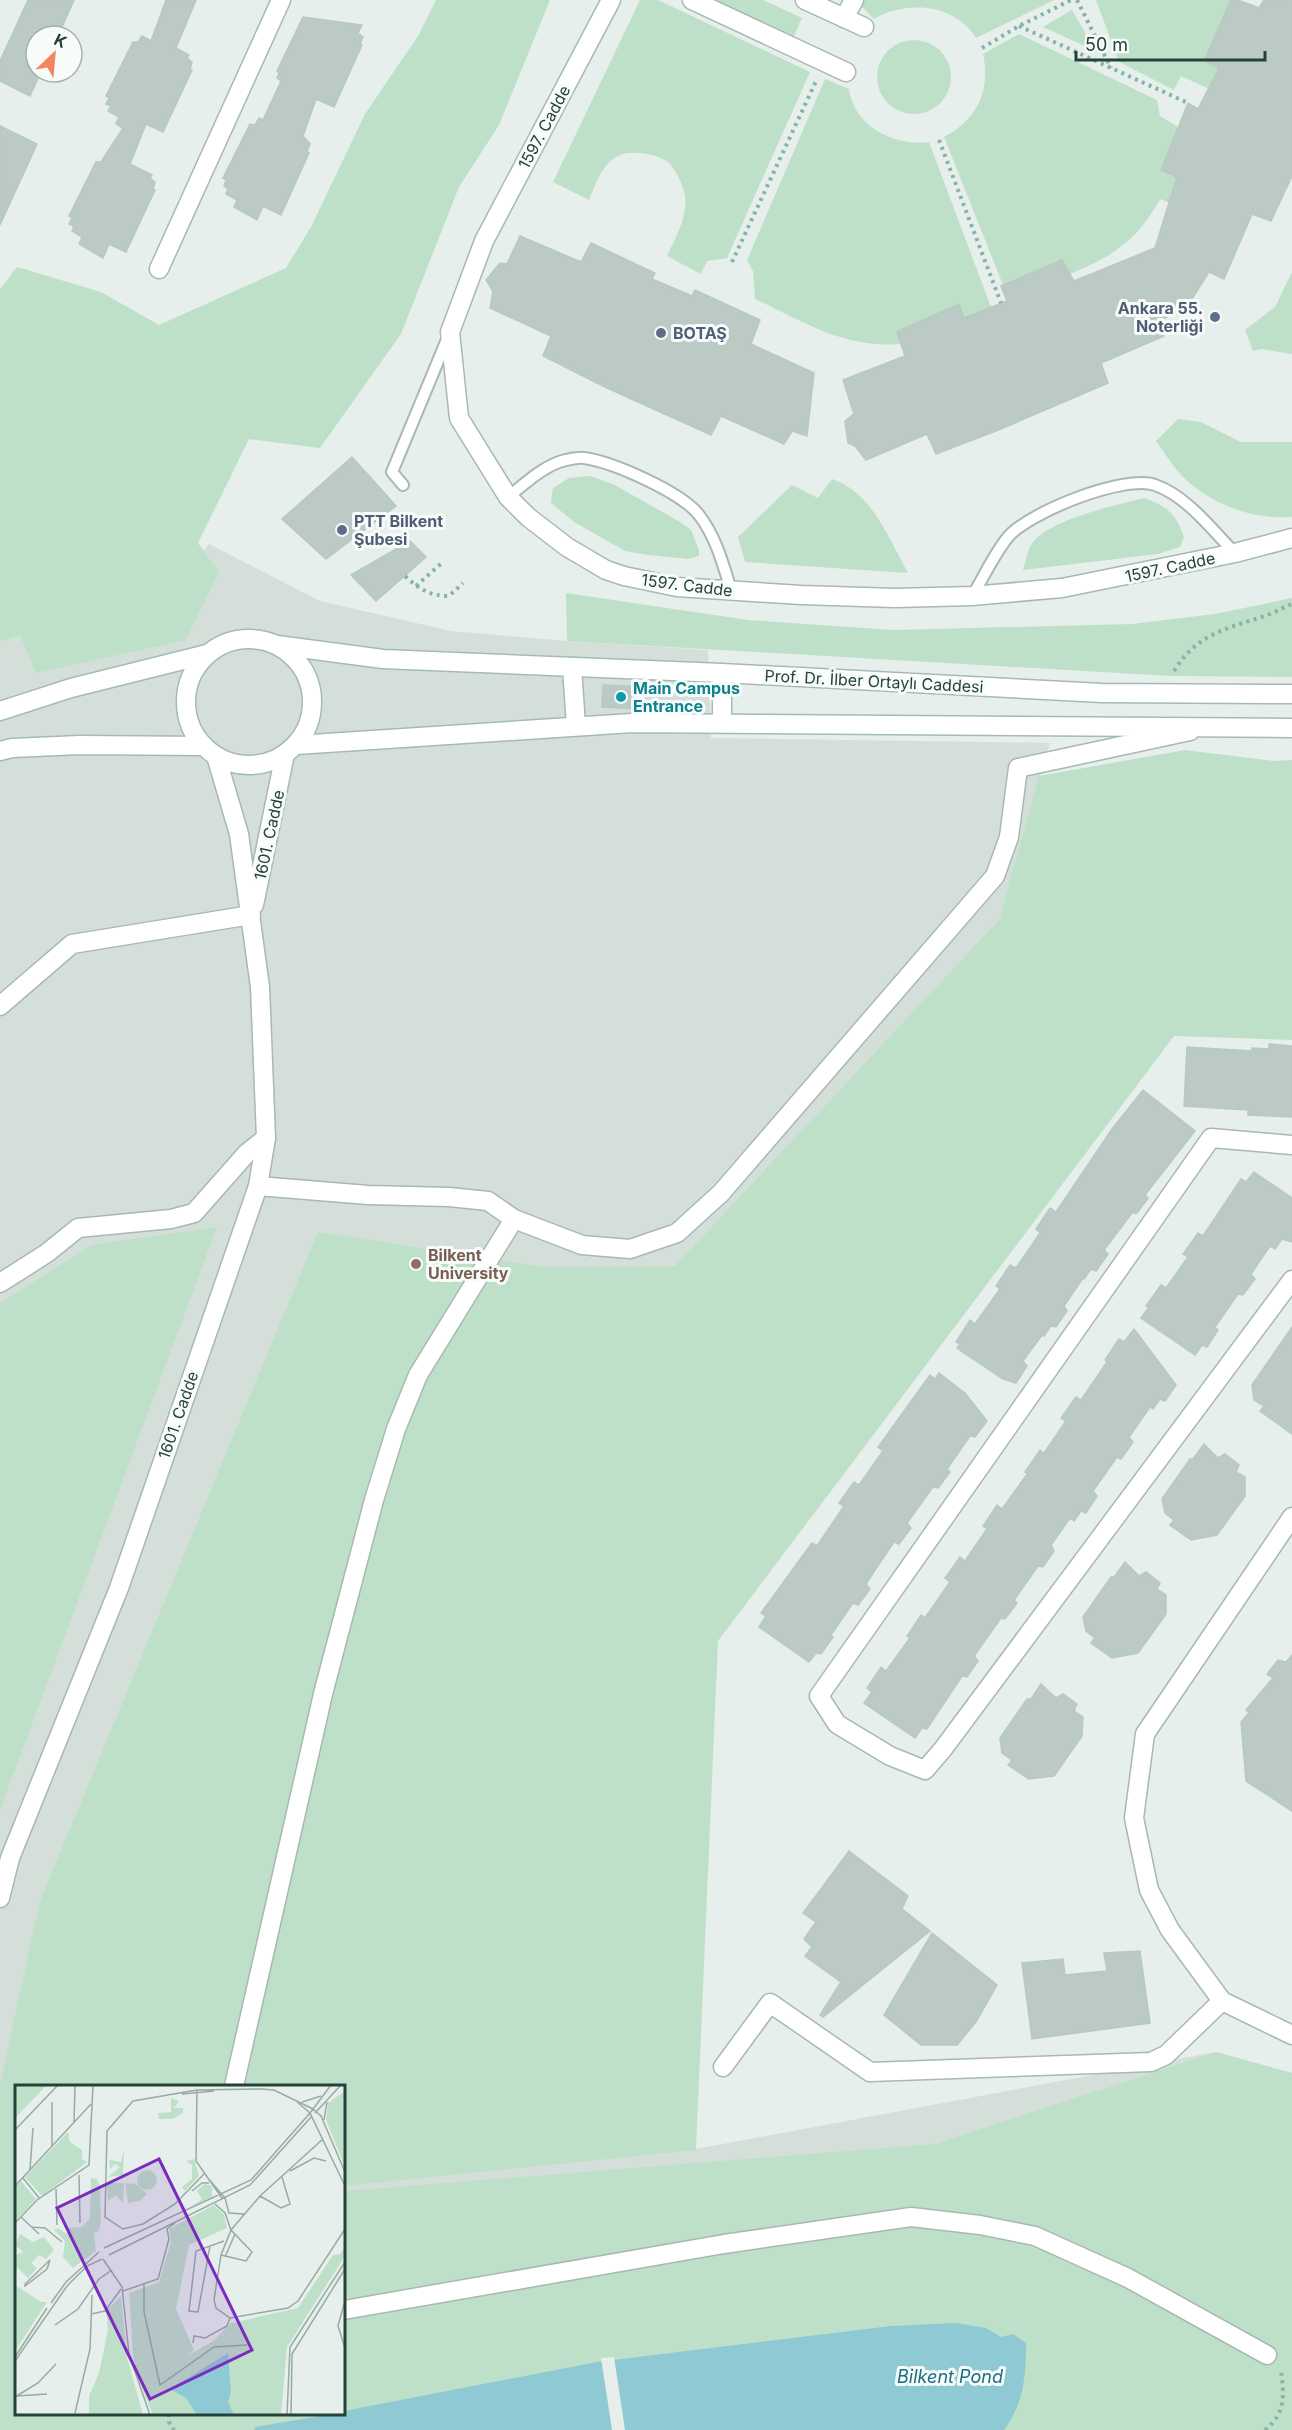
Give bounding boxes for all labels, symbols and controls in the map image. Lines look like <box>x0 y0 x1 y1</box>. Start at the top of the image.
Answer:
north arrow <box>24 24 84 84</box>
scale bar <box>1076 24 1265 62</box>
text: K <box>51 29 71 52</box>
text: 50 m <box>1085 34 1128 55</box>
street label: 1597. Cadde <box>514 82 574 172</box>
place label: Ankara 55. Noterliği <box>1118 298 1203 336</box>
marker: Ankara 55. Noterliği <box>1208 310 1222 324</box>
place label: BOTAŞ <box>673 323 727 343</box>
marker: BOTAŞ <box>654 326 668 340</box>
place label: PTT Bilkent Şubesi <box>354 511 443 549</box>
marker: PTT Bilkent Şubesi <box>335 523 349 537</box>
street label: 1597. Cadde <box>1123 548 1217 586</box>
street label: 1597. Cadde <box>640 569 734 601</box>
street label: Prof. Dr. İlber Ortaylı Caddesi <box>764 665 984 697</box>
place label: Main Campus Entrance <box>633 678 740 716</box>
marker: Main Campus Entrance <box>614 690 628 704</box>
street label: 1601. Cadde <box>250 788 288 882</box>
place label: Bilkent University <box>428 1245 509 1283</box>
marker: Bilkent University <box>409 1257 423 1271</box>
street label: 1601. Cadde <box>154 1368 202 1462</box>
inset map <box>15 2085 345 2415</box>
water label: Bilkent Pond <box>897 2366 1003 2387</box>

